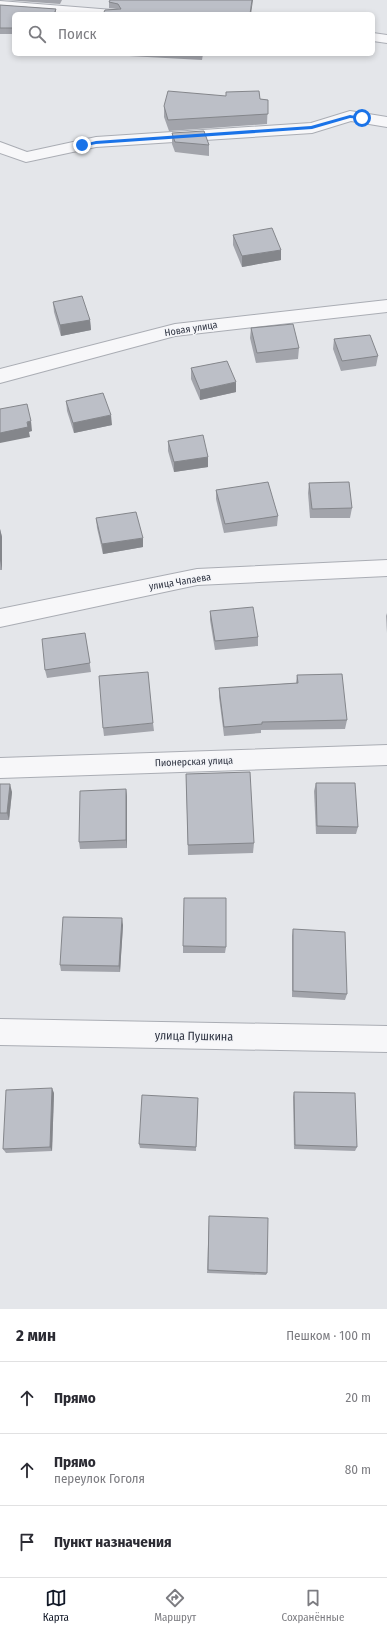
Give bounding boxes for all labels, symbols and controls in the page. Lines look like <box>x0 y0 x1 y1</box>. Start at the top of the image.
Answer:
search box <box>12 12 375 56</box>
icon: search <box>26 23 48 45</box>
text: Поиск <box>58 25 96 43</box>
route start <box>353 109 371 127</box>
route end <box>73 136 91 154</box>
street label: Новая улица <box>164 319 218 339</box>
street label: улица Чапаева <box>148 571 212 593</box>
street label: Пионерская улица <box>155 755 233 769</box>
street label: улица Пушкина <box>155 1028 233 1044</box>
text: 2 мин <box>16 1325 56 1346</box>
text: Пешком · 100 m <box>286 1328 371 1343</box>
icon: ahead <box>16 1387 38 1409</box>
text: Прямо <box>54 1389 96 1407</box>
text: 20 m <box>345 1390 371 1405</box>
text: Прямо <box>54 1453 96 1471</box>
icon: ahead <box>16 1459 38 1481</box>
text: 80 m <box>345 1462 371 1477</box>
text: переулок Гоголя <box>54 1471 145 1486</box>
icon: arrive <box>16 1531 38 1553</box>
text: Пункт назначения <box>54 1533 172 1551</box>
tab: Карта <box>43 1587 69 1624</box>
tab: Маршрут <box>154 1587 196 1624</box>
tab: Сохранённые <box>282 1587 344 1624</box>

